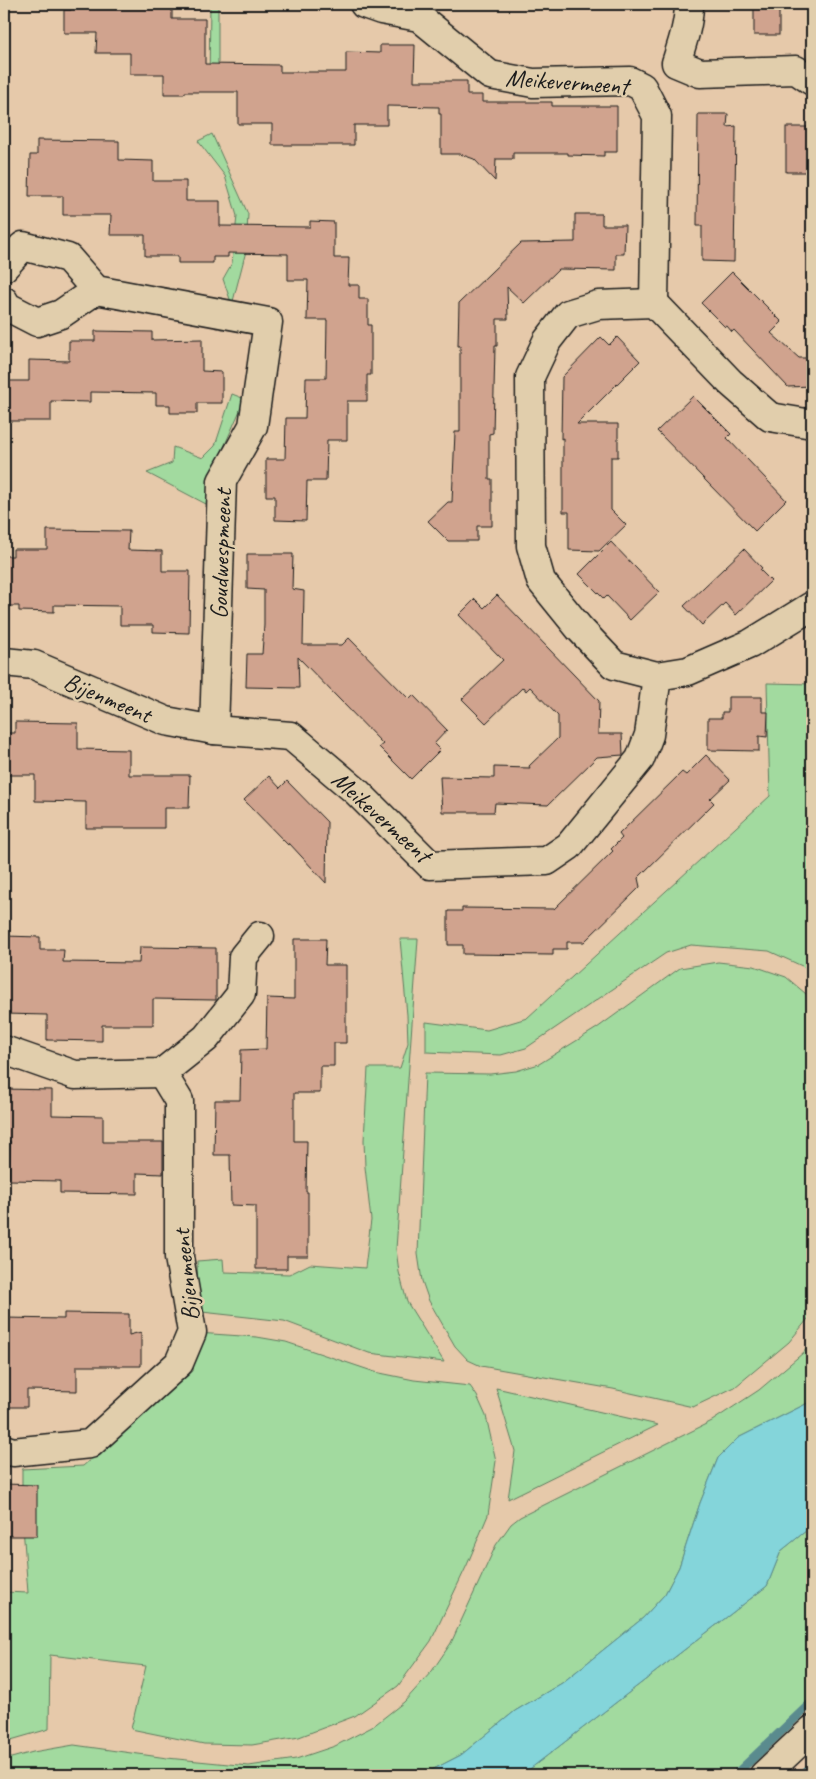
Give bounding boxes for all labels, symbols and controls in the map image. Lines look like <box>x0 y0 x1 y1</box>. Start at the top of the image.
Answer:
street label: Meikevermeent <box>504 62 633 103</box>
street label: Goudwespmeent <box>203 486 239 620</box>
street label: Bijenmeent <box>59 665 159 732</box>
street label: Meikevermeent <box>325 764 441 872</box>
street label: Bijenmeent <box>165 1225 207 1322</box>

